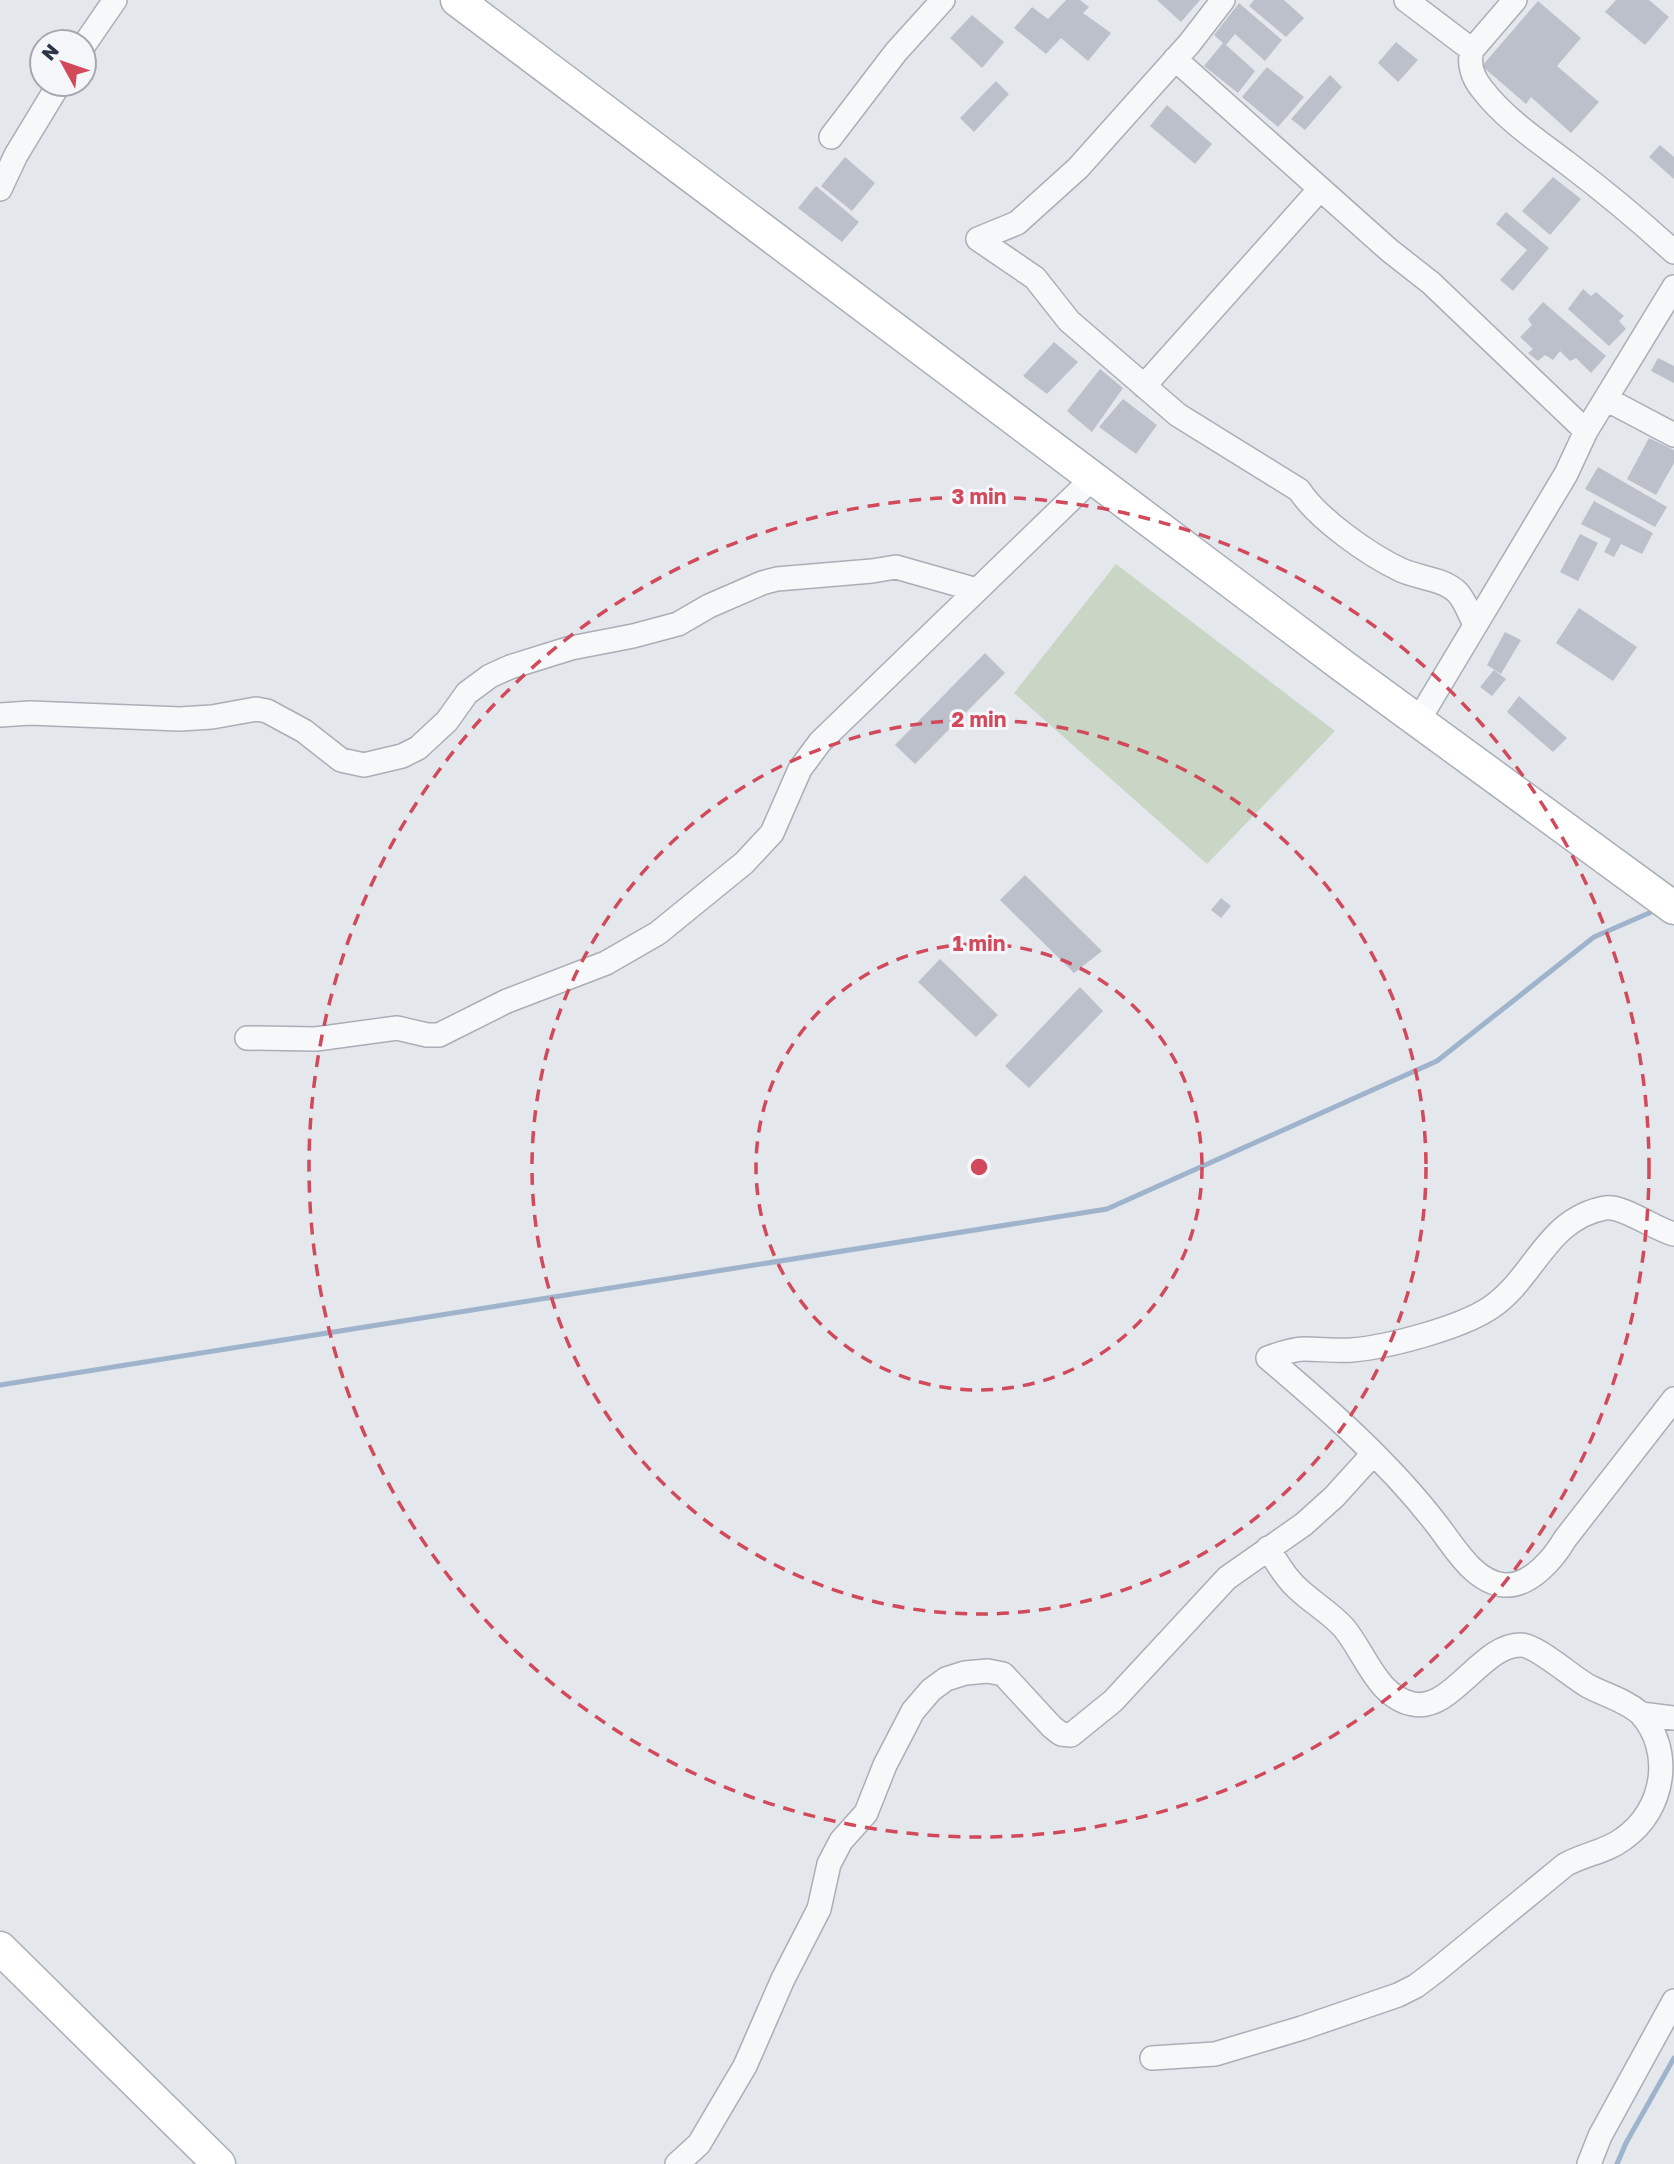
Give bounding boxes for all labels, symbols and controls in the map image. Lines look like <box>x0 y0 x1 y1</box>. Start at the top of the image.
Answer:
north arrow <box>28 28 98 98</box>
text: N <box>36 39 63 65</box>
text: 3 min <box>952 483 1006 509</box>
text: 2 min <box>952 706 1006 732</box>
text: 1 min <box>953 930 1005 956</box>
centre of rings <box>967 1155 991 1179</box>

